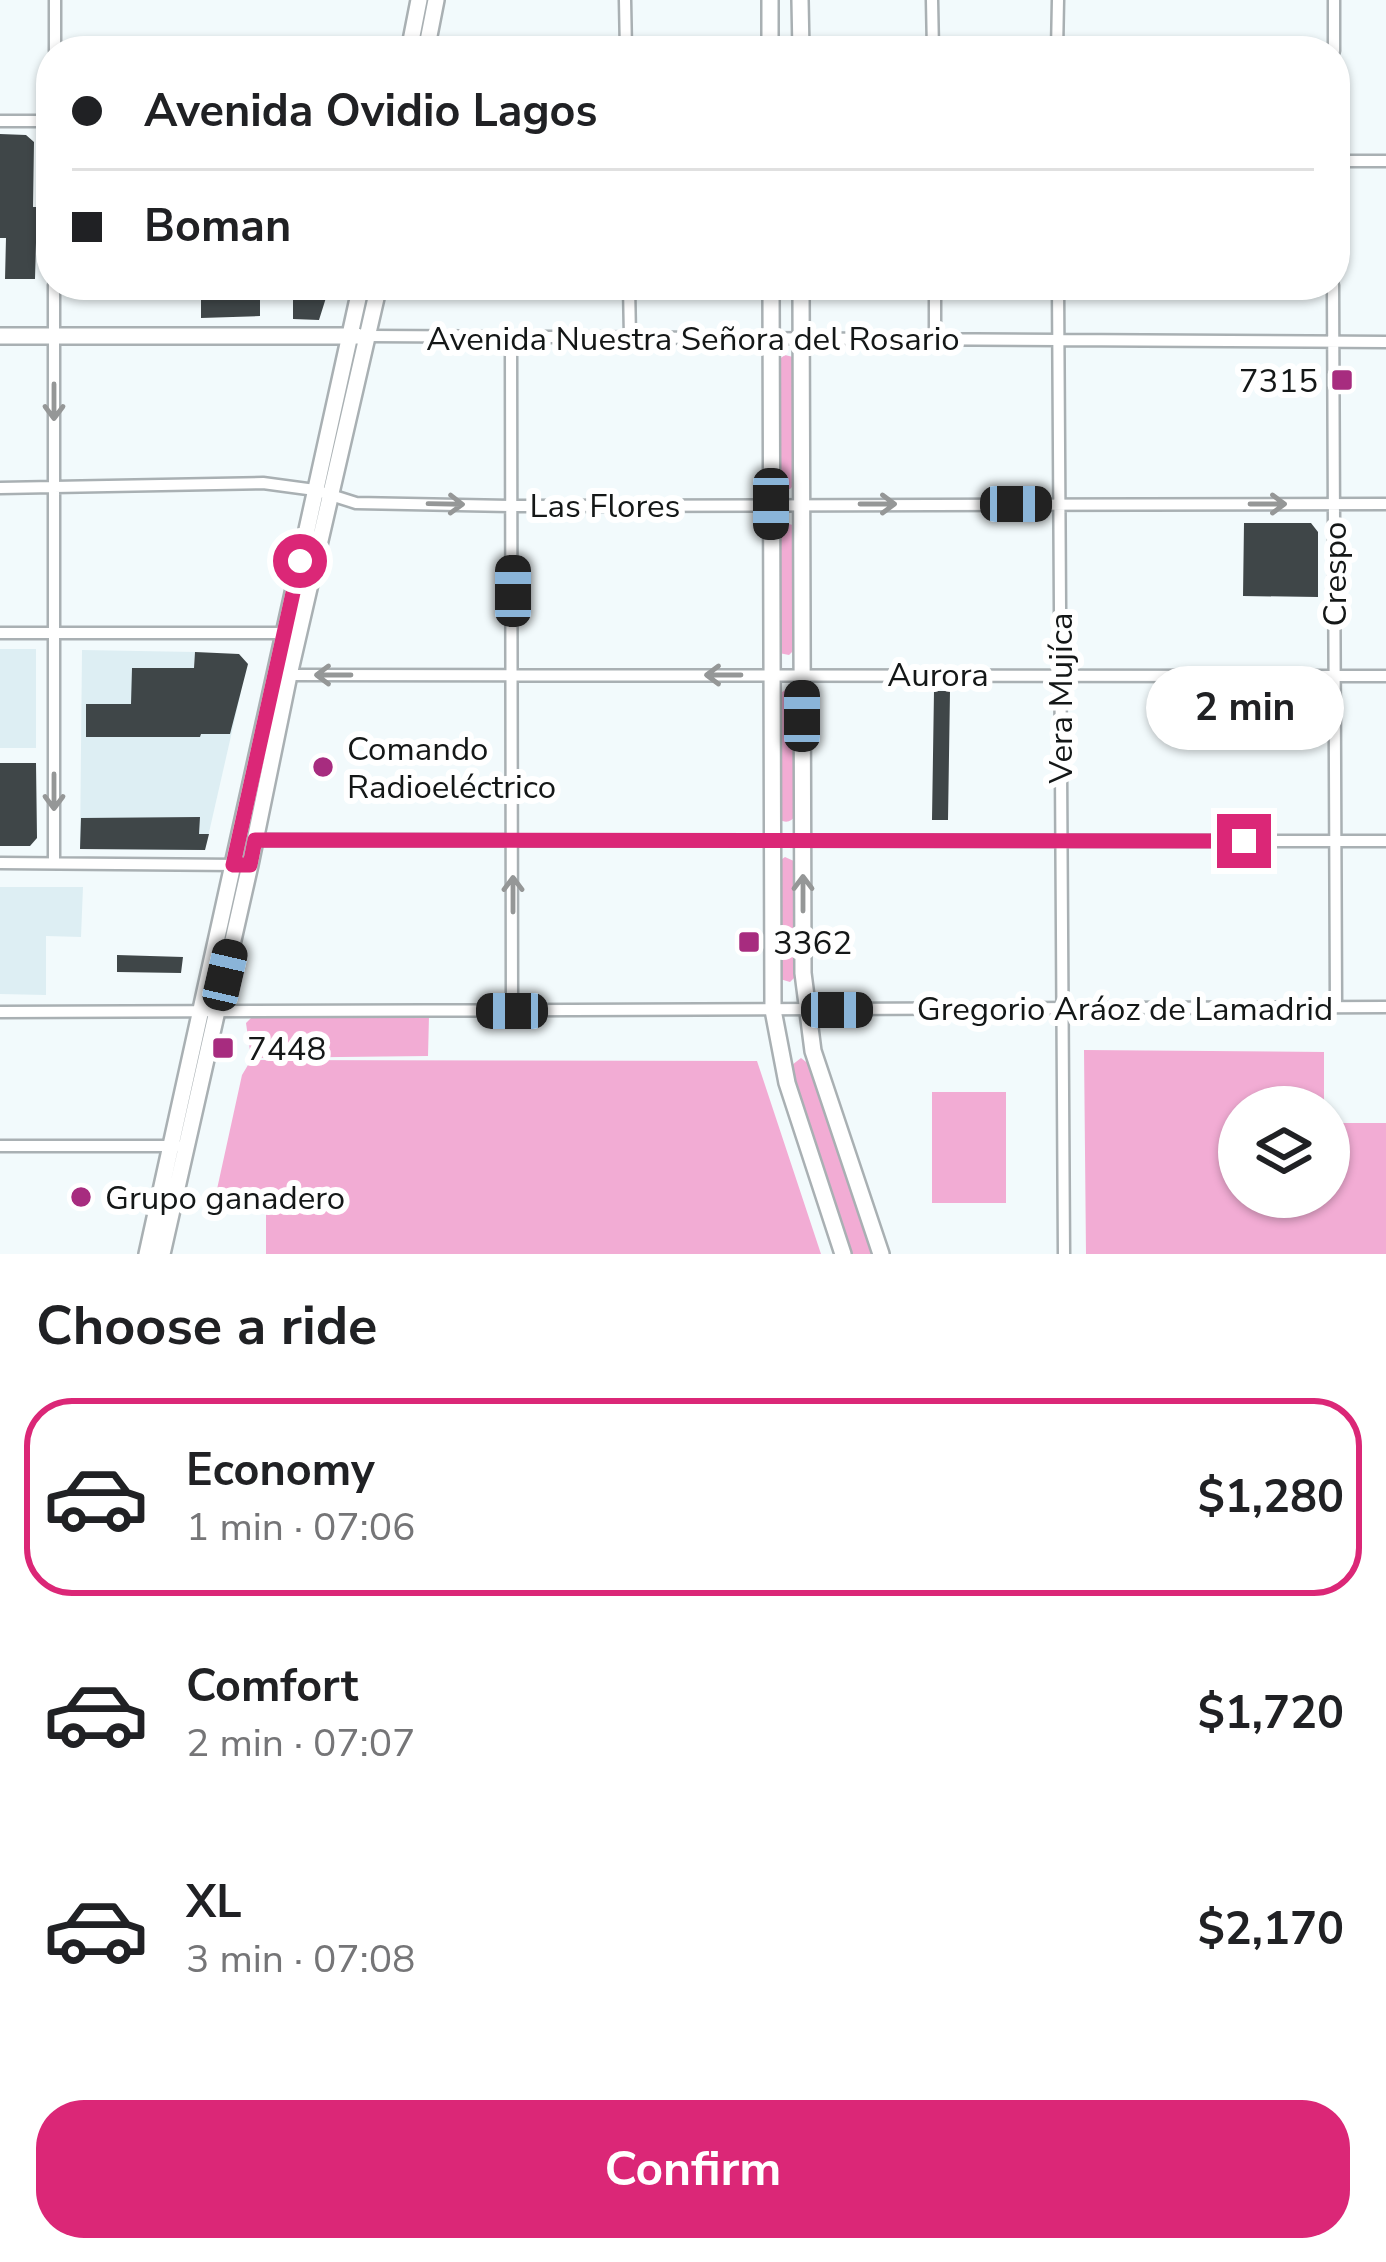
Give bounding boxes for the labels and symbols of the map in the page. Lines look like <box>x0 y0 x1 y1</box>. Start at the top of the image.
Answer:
street label: Avenida Nuestra Señora del Rosario <box>426 317 960 362</box>
place label: 7315 <box>1239 359 1318 404</box>
marker: 7315 <box>1329 367 1355 393</box>
one-way arrow <box>43 382 65 421</box>
car <box>753 468 789 540</box>
street label: Las Flores <box>530 484 680 529</box>
car <box>980 486 1052 522</box>
one-way arrow <box>426 493 465 516</box>
one-way arrow <box>858 493 897 515</box>
one-way arrow <box>1248 493 1287 515</box>
street label: Crespo <box>1313 522 1358 626</box>
route start <box>273 534 327 588</box>
car <box>495 555 531 627</box>
street label: Vera Mujíca <box>1039 613 1084 784</box>
street label: Aurora <box>887 653 989 698</box>
one-way arrow <box>314 664 353 686</box>
one-way arrow <box>704 664 743 686</box>
callout: 2 min <box>1145 667 1343 751</box>
car <box>784 680 820 752</box>
place label: Comando Radioeléctrico <box>347 727 556 810</box>
marker: Comando Radioeléctrico <box>310 754 336 780</box>
one-way arrow <box>43 772 65 811</box>
route end <box>1217 814 1271 868</box>
one-way arrow <box>792 874 814 913</box>
one-way arrow <box>502 875 524 914</box>
place label: 3362 <box>773 921 852 966</box>
marker: 3362 <box>736 929 762 955</box>
car <box>199 936 251 1014</box>
street label: Gregorio Aráoz de Lamadrid <box>917 987 1333 1032</box>
car <box>801 992 873 1028</box>
car <box>476 993 548 1029</box>
place label: 7448 <box>247 1027 326 1072</box>
marker: 7448 <box>210 1035 236 1061</box>
place label: Grupo ganadero <box>105 1176 345 1221</box>
marker: Grupo ganadero <box>68 1184 94 1210</box>

